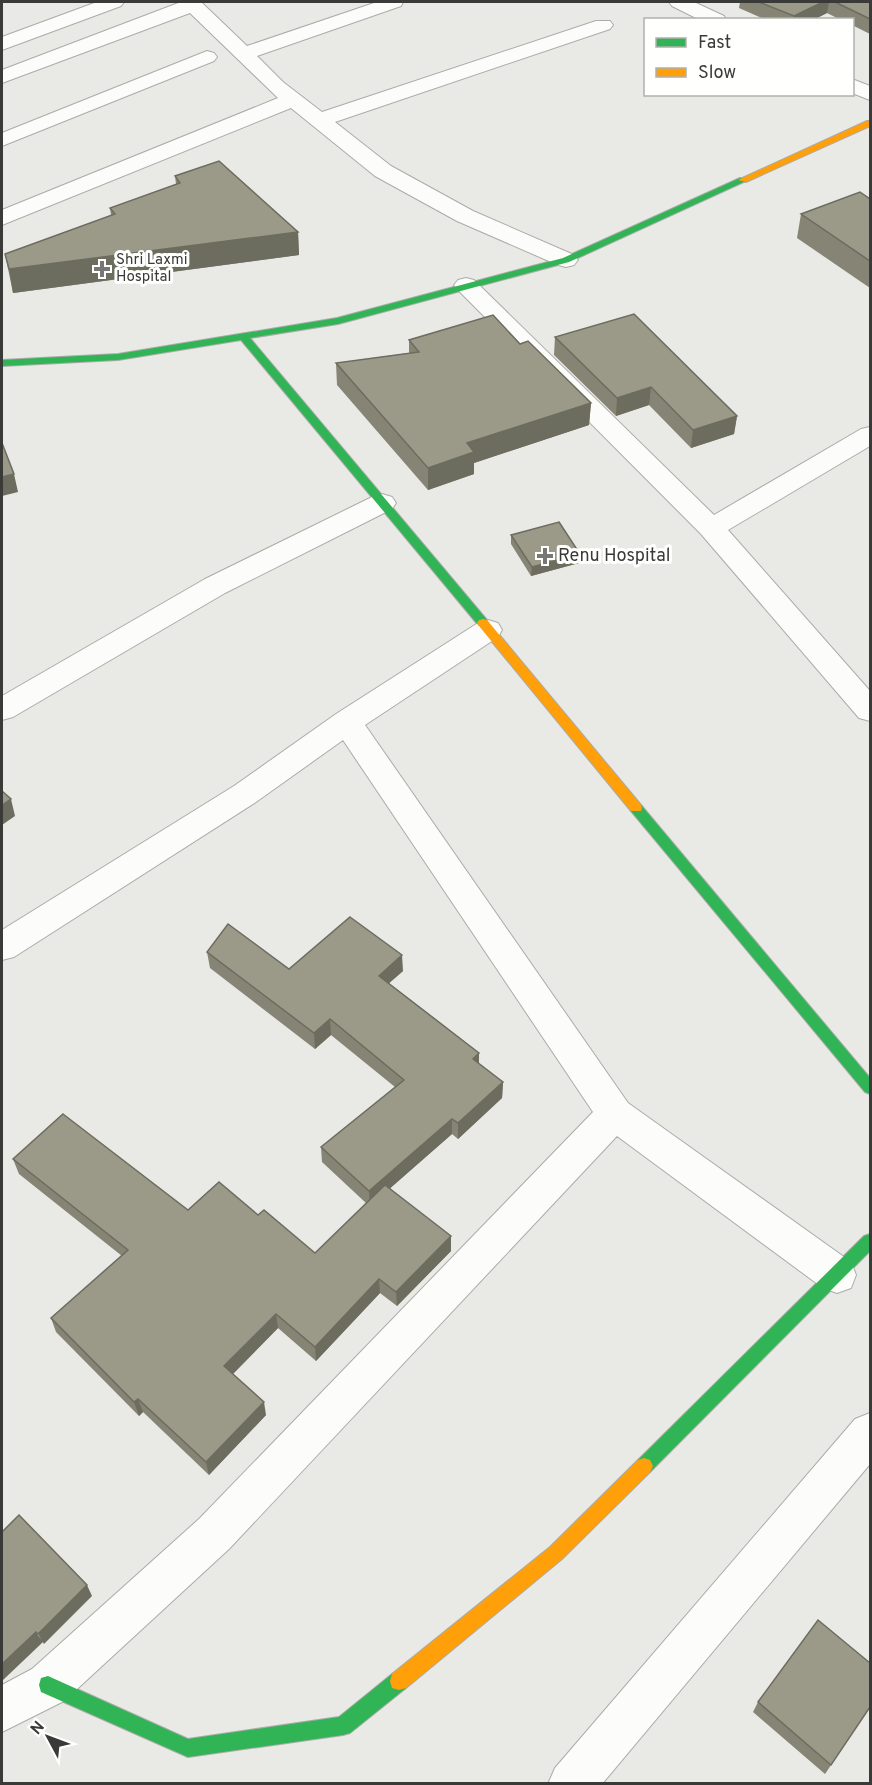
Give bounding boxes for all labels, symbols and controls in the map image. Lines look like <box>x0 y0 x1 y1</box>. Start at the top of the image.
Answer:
legend <box>644 18 854 96</box>
text: Fast <box>698 32 731 55</box>
text: Slow <box>698 62 736 85</box>
place label: Shri Laxmi Hospital <box>116 251 188 287</box>
marker: Shri Laxmi Hospital <box>93 260 111 278</box>
place label: Renu Hospital <box>558 545 670 568</box>
marker: Renu Hospital <box>536 547 554 565</box>
north arrow <box>18 1707 78 1767</box>
text: N <box>27 1718 50 1739</box>

